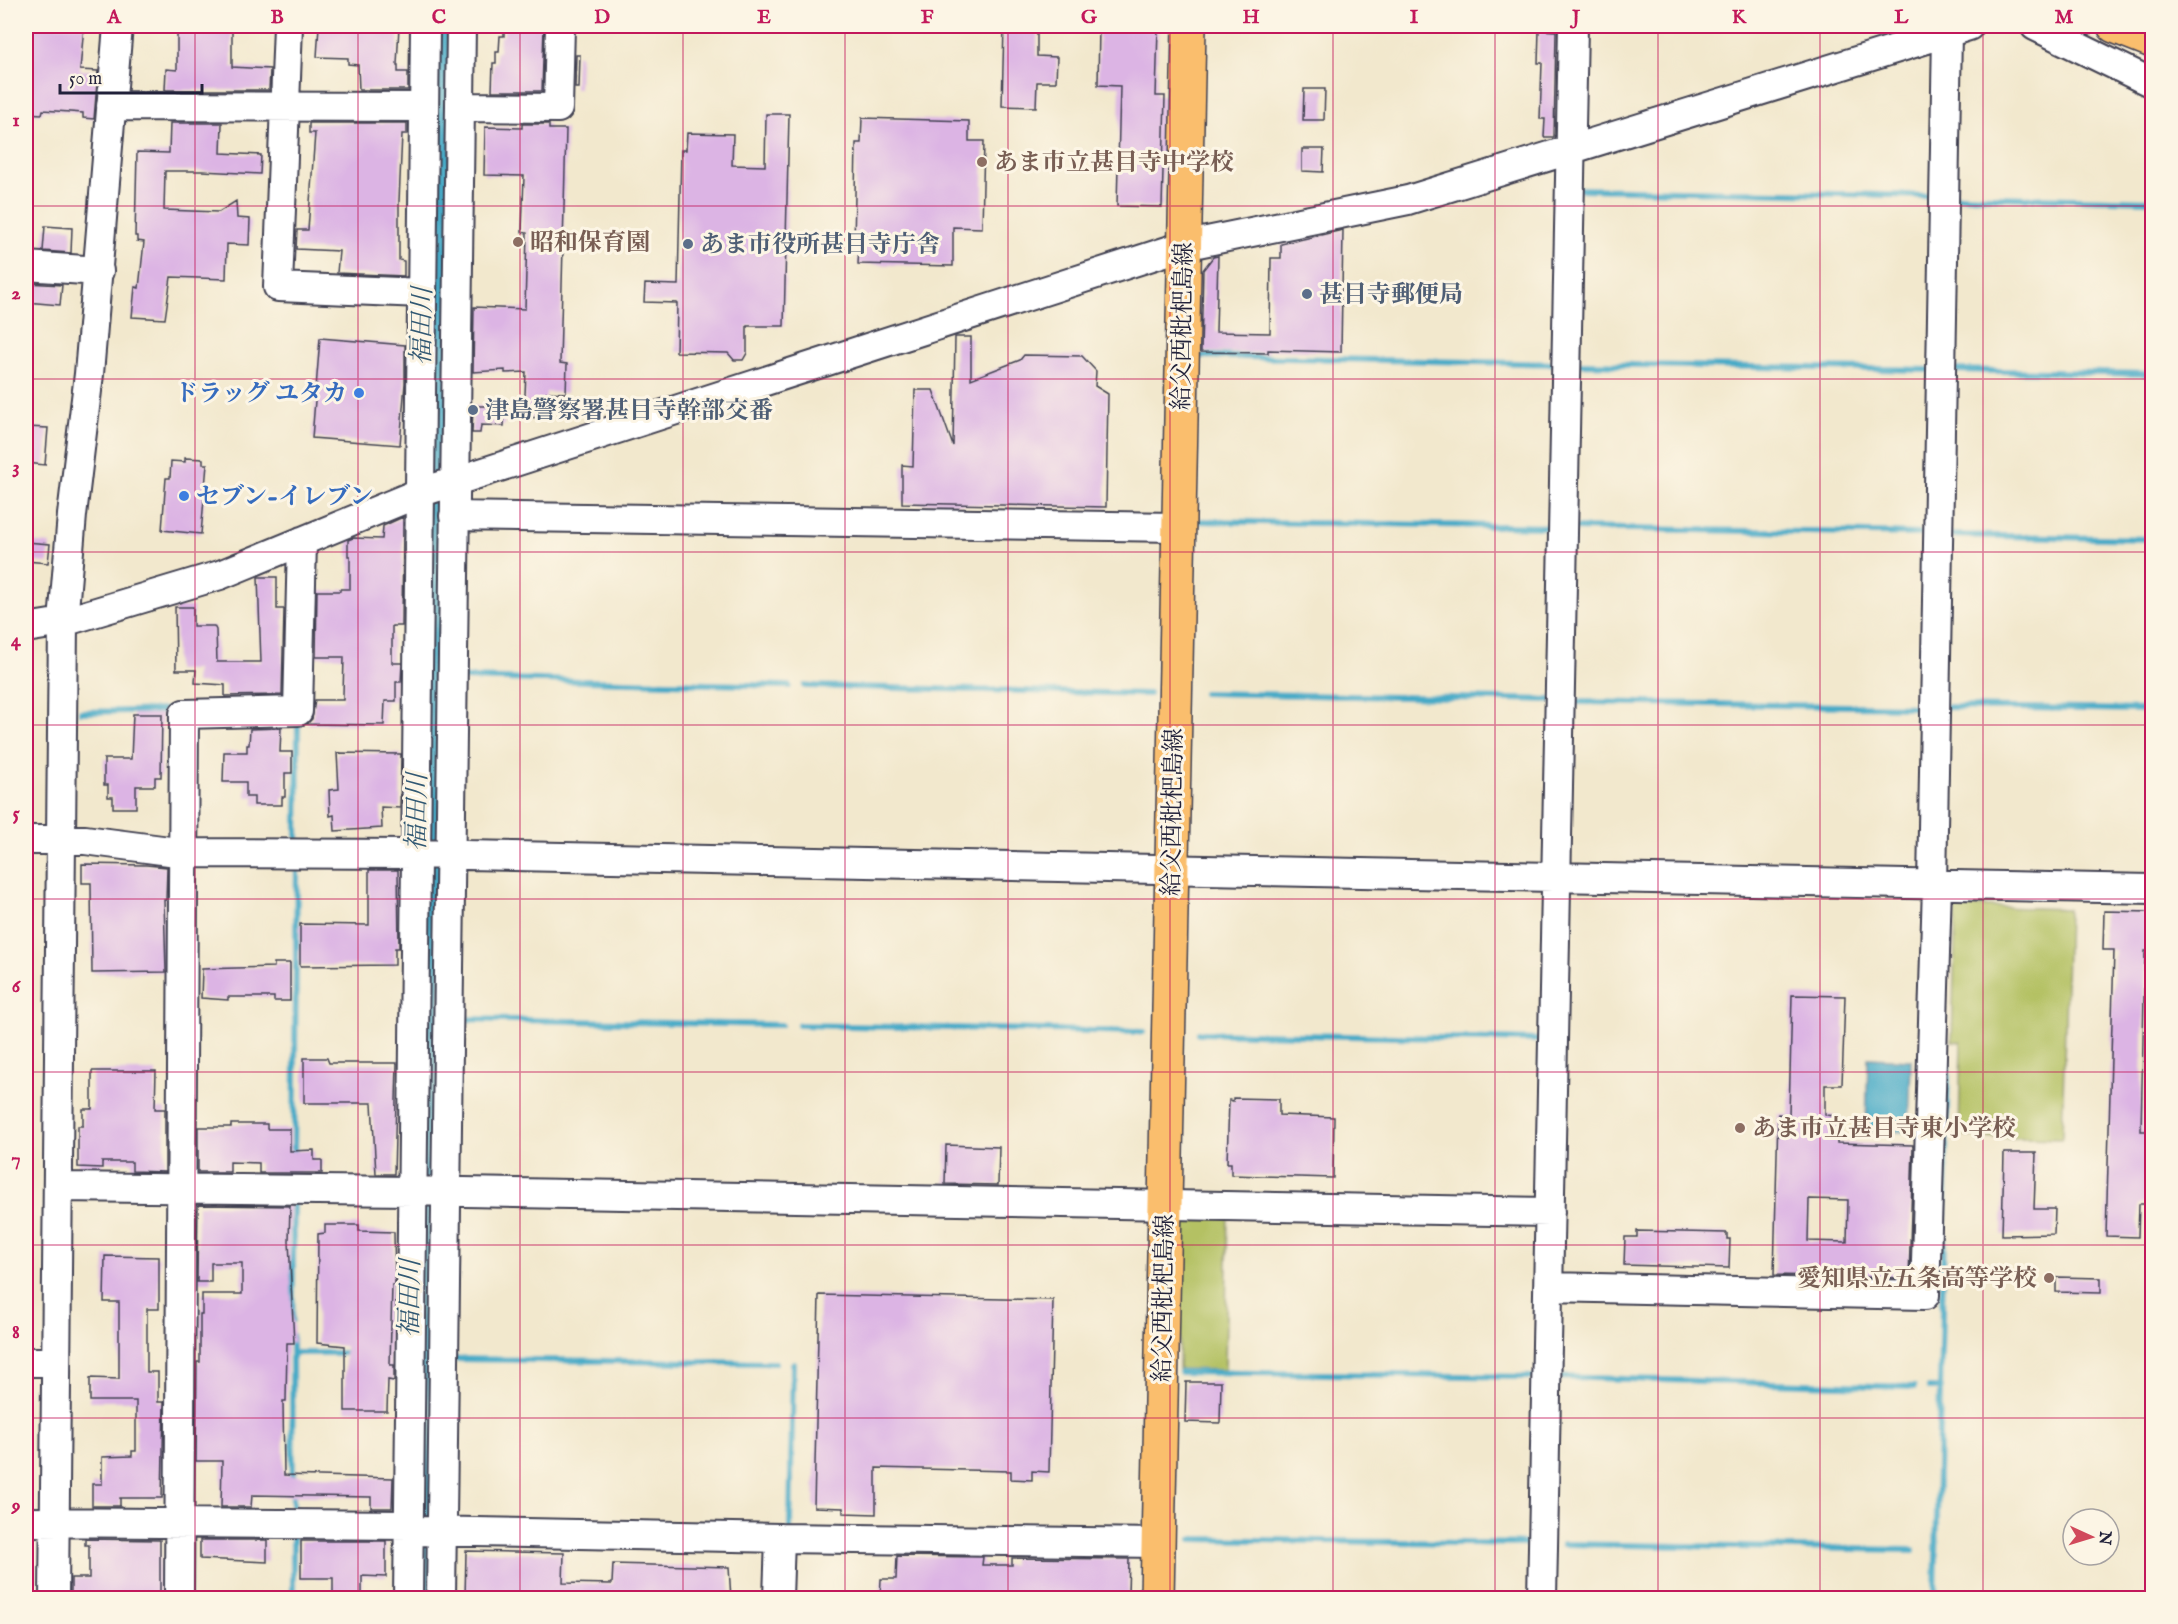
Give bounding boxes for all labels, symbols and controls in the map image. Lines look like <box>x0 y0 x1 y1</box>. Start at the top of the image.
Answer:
text: A <box>106 5 122 30</box>
text: B <box>270 5 284 30</box>
text: C <box>432 5 446 30</box>
text: D <box>594 5 610 30</box>
text: E <box>757 5 771 30</box>
text: F <box>921 5 934 30</box>
text: G <box>1081 5 1098 30</box>
text: H <box>1242 5 1260 30</box>
text: I <box>1410 5 1419 30</box>
text: J <box>1569 5 1581 30</box>
text: K <box>1732 5 1748 30</box>
text: L <box>1894 5 1909 30</box>
text: M <box>2055 5 2074 30</box>
scale bar <box>60 57 202 95</box>
text: 50 m <box>69 68 102 91</box>
text: 1 <box>12 108 20 133</box>
place label: あま市立甚目寺中学校 <box>994 148 1234 179</box>
marker: あま市立甚目寺中学校 <box>975 155 989 169</box>
place label: 昭和保育園 <box>530 228 650 259</box>
place label: あま市役所甚目寺庁舎 <box>700 230 940 261</box>
marker: 昭和保育園 <box>511 235 525 249</box>
marker: あま市役所甚目寺庁舎 <box>681 237 695 251</box>
street label: 給父西枇杷島線 <box>1167 242 1200 410</box>
place label: 甚目寺郵便局 <box>1319 280 1463 311</box>
text: 2 <box>11 281 21 306</box>
water label: 福田川 <box>405 284 440 365</box>
marker: 甚目寺郵便局 <box>1300 287 1314 301</box>
place label: ドラッグ ユタカ <box>174 379 347 410</box>
marker: ドラッグ ユタカ <box>352 386 366 400</box>
place label: 津島警察署甚目寺幹部交番 <box>485 396 773 427</box>
marker: 津島警察署甚目寺幹部交番 <box>466 403 480 417</box>
text: 3 <box>12 455 20 480</box>
place label: セブン-イレブン <box>196 482 373 513</box>
marker: セブン-イレブン <box>177 489 191 503</box>
text: 4 <box>11 628 22 653</box>
street label: 給父西枇杷島線 <box>1157 728 1190 896</box>
water label: 福田川 <box>400 770 435 851</box>
text: 5 <box>12 801 20 826</box>
text: 6 <box>12 974 22 999</box>
place label: あま市立甚目寺東小学校 <box>1752 1114 2016 1145</box>
marker: あま市立甚目寺東小学校 <box>1733 1121 1747 1135</box>
text: 7 <box>11 1147 21 1172</box>
street label: 給父西枇杷島線 <box>1148 1214 1181 1382</box>
water label: 福田川 <box>393 1256 428 1337</box>
place label: 愛知県立五条高等学校 <box>1797 1264 2037 1295</box>
marker: 愛知県立五条高等学校 <box>2042 1271 2056 1285</box>
text: 8 <box>12 1320 20 1345</box>
text: 9 <box>11 1493 21 1518</box>
north arrow <box>2061 1507 2121 1567</box>
text: N <box>2093 1529 2114 1546</box>

